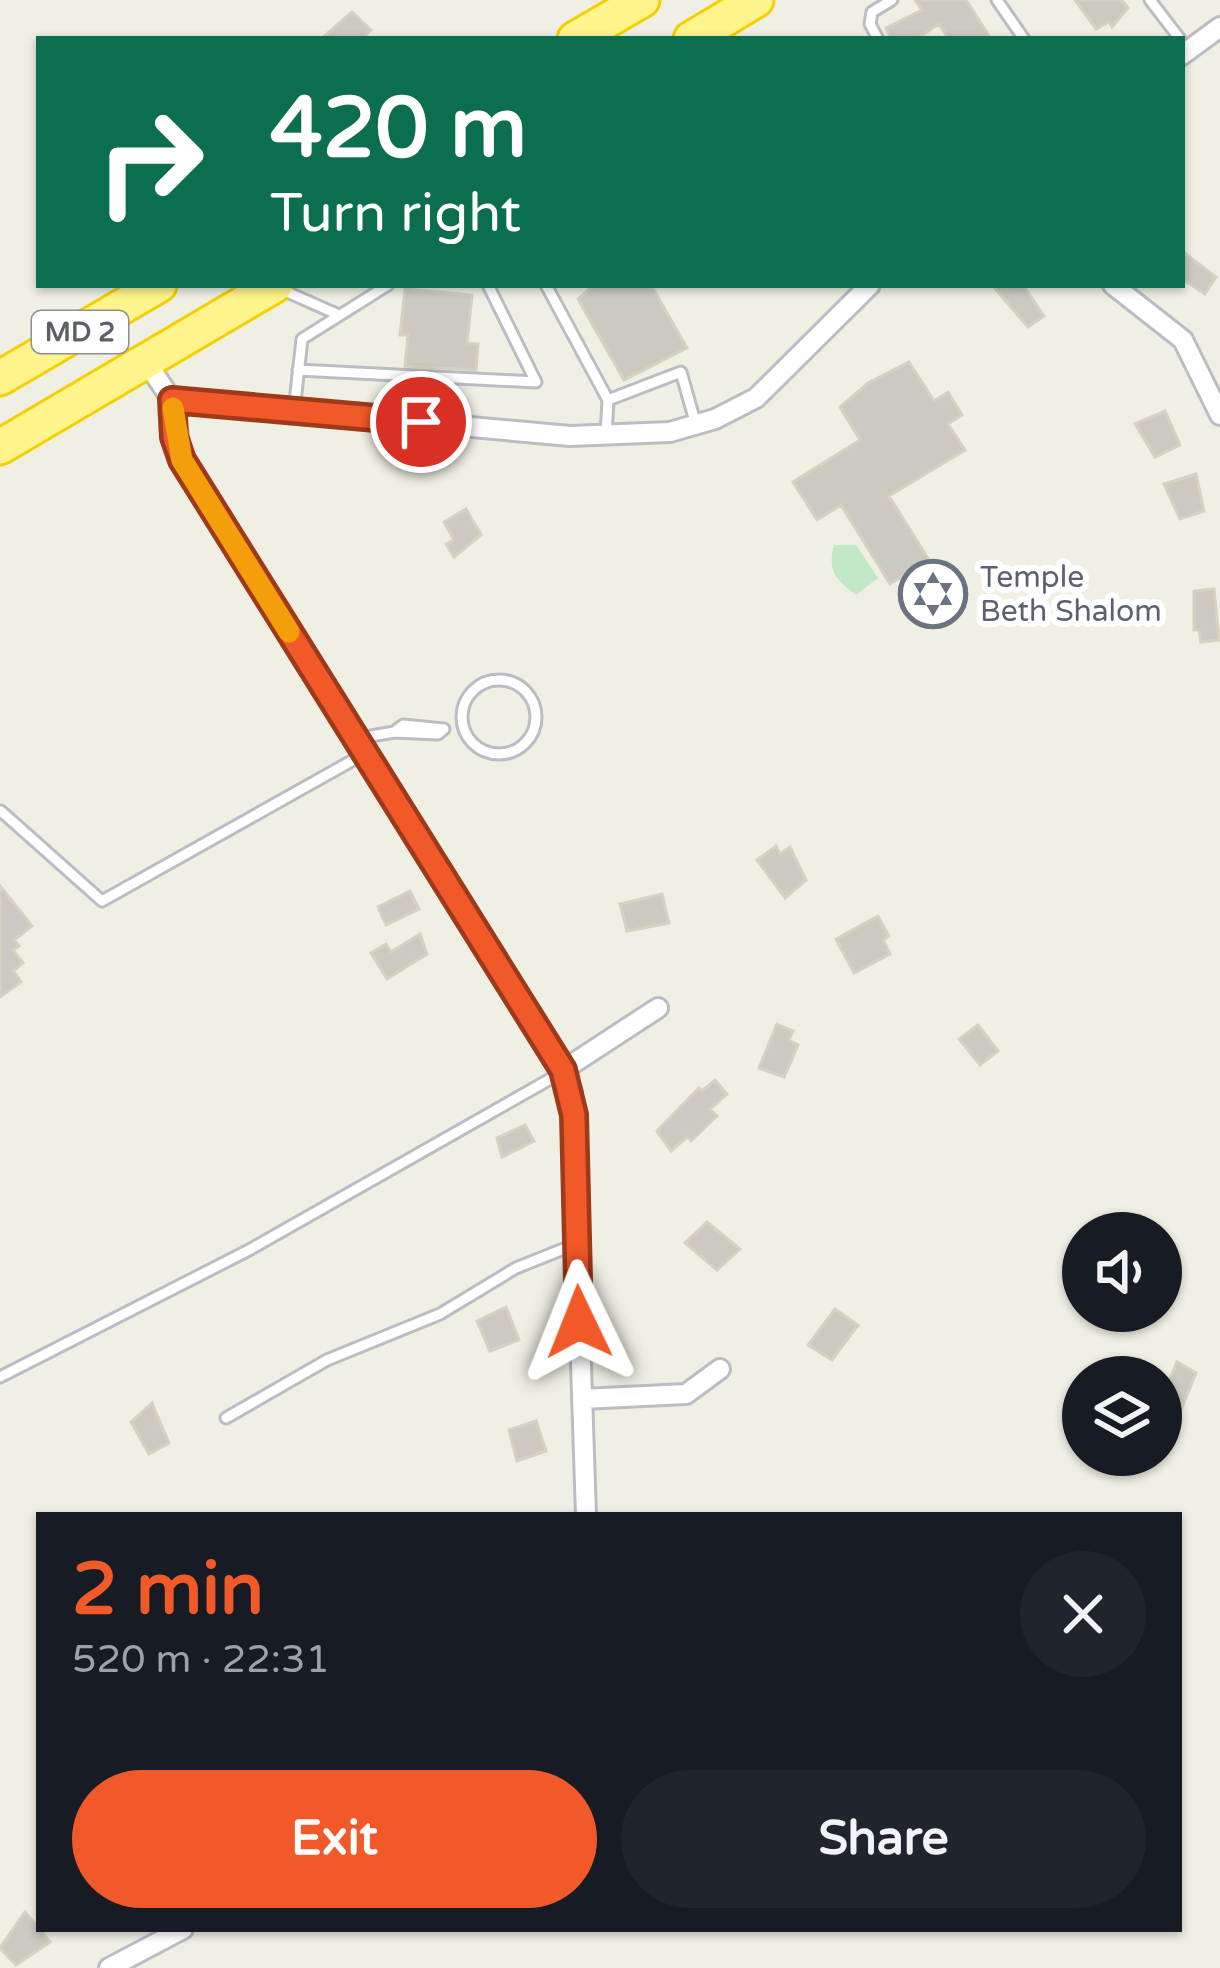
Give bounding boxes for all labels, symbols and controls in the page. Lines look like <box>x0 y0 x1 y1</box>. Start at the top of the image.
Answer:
text: 420 m <box>270 79 527 180</box>
icon: right <box>72 84 228 240</box>
text: Turn right <box>270 181 521 246</box>
road number: MD 2 <box>32 311 128 353</box>
pin <box>370 371 472 473</box>
icon: arrive <box>388 389 454 455</box>
synagogue icon: Temple Beth Shalom <box>898 559 968 629</box>
place label: Temple Beth Shalom <box>980 559 1162 630</box>
map controls <box>1062 1212 1182 1476</box>
button: sound <box>1062 1212 1182 1332</box>
position arrow <box>516 1259 642 1385</box>
button: layers <box>1062 1356 1182 1476</box>
text: 2 min <box>72 1547 264 1634</box>
button: close <box>1020 1551 1146 1677</box>
text: 520 m · 22:31 <box>72 1636 330 1683</box>
button: Exit <box>72 1770 597 1908</box>
button: Share <box>621 1770 1146 1908</box>

